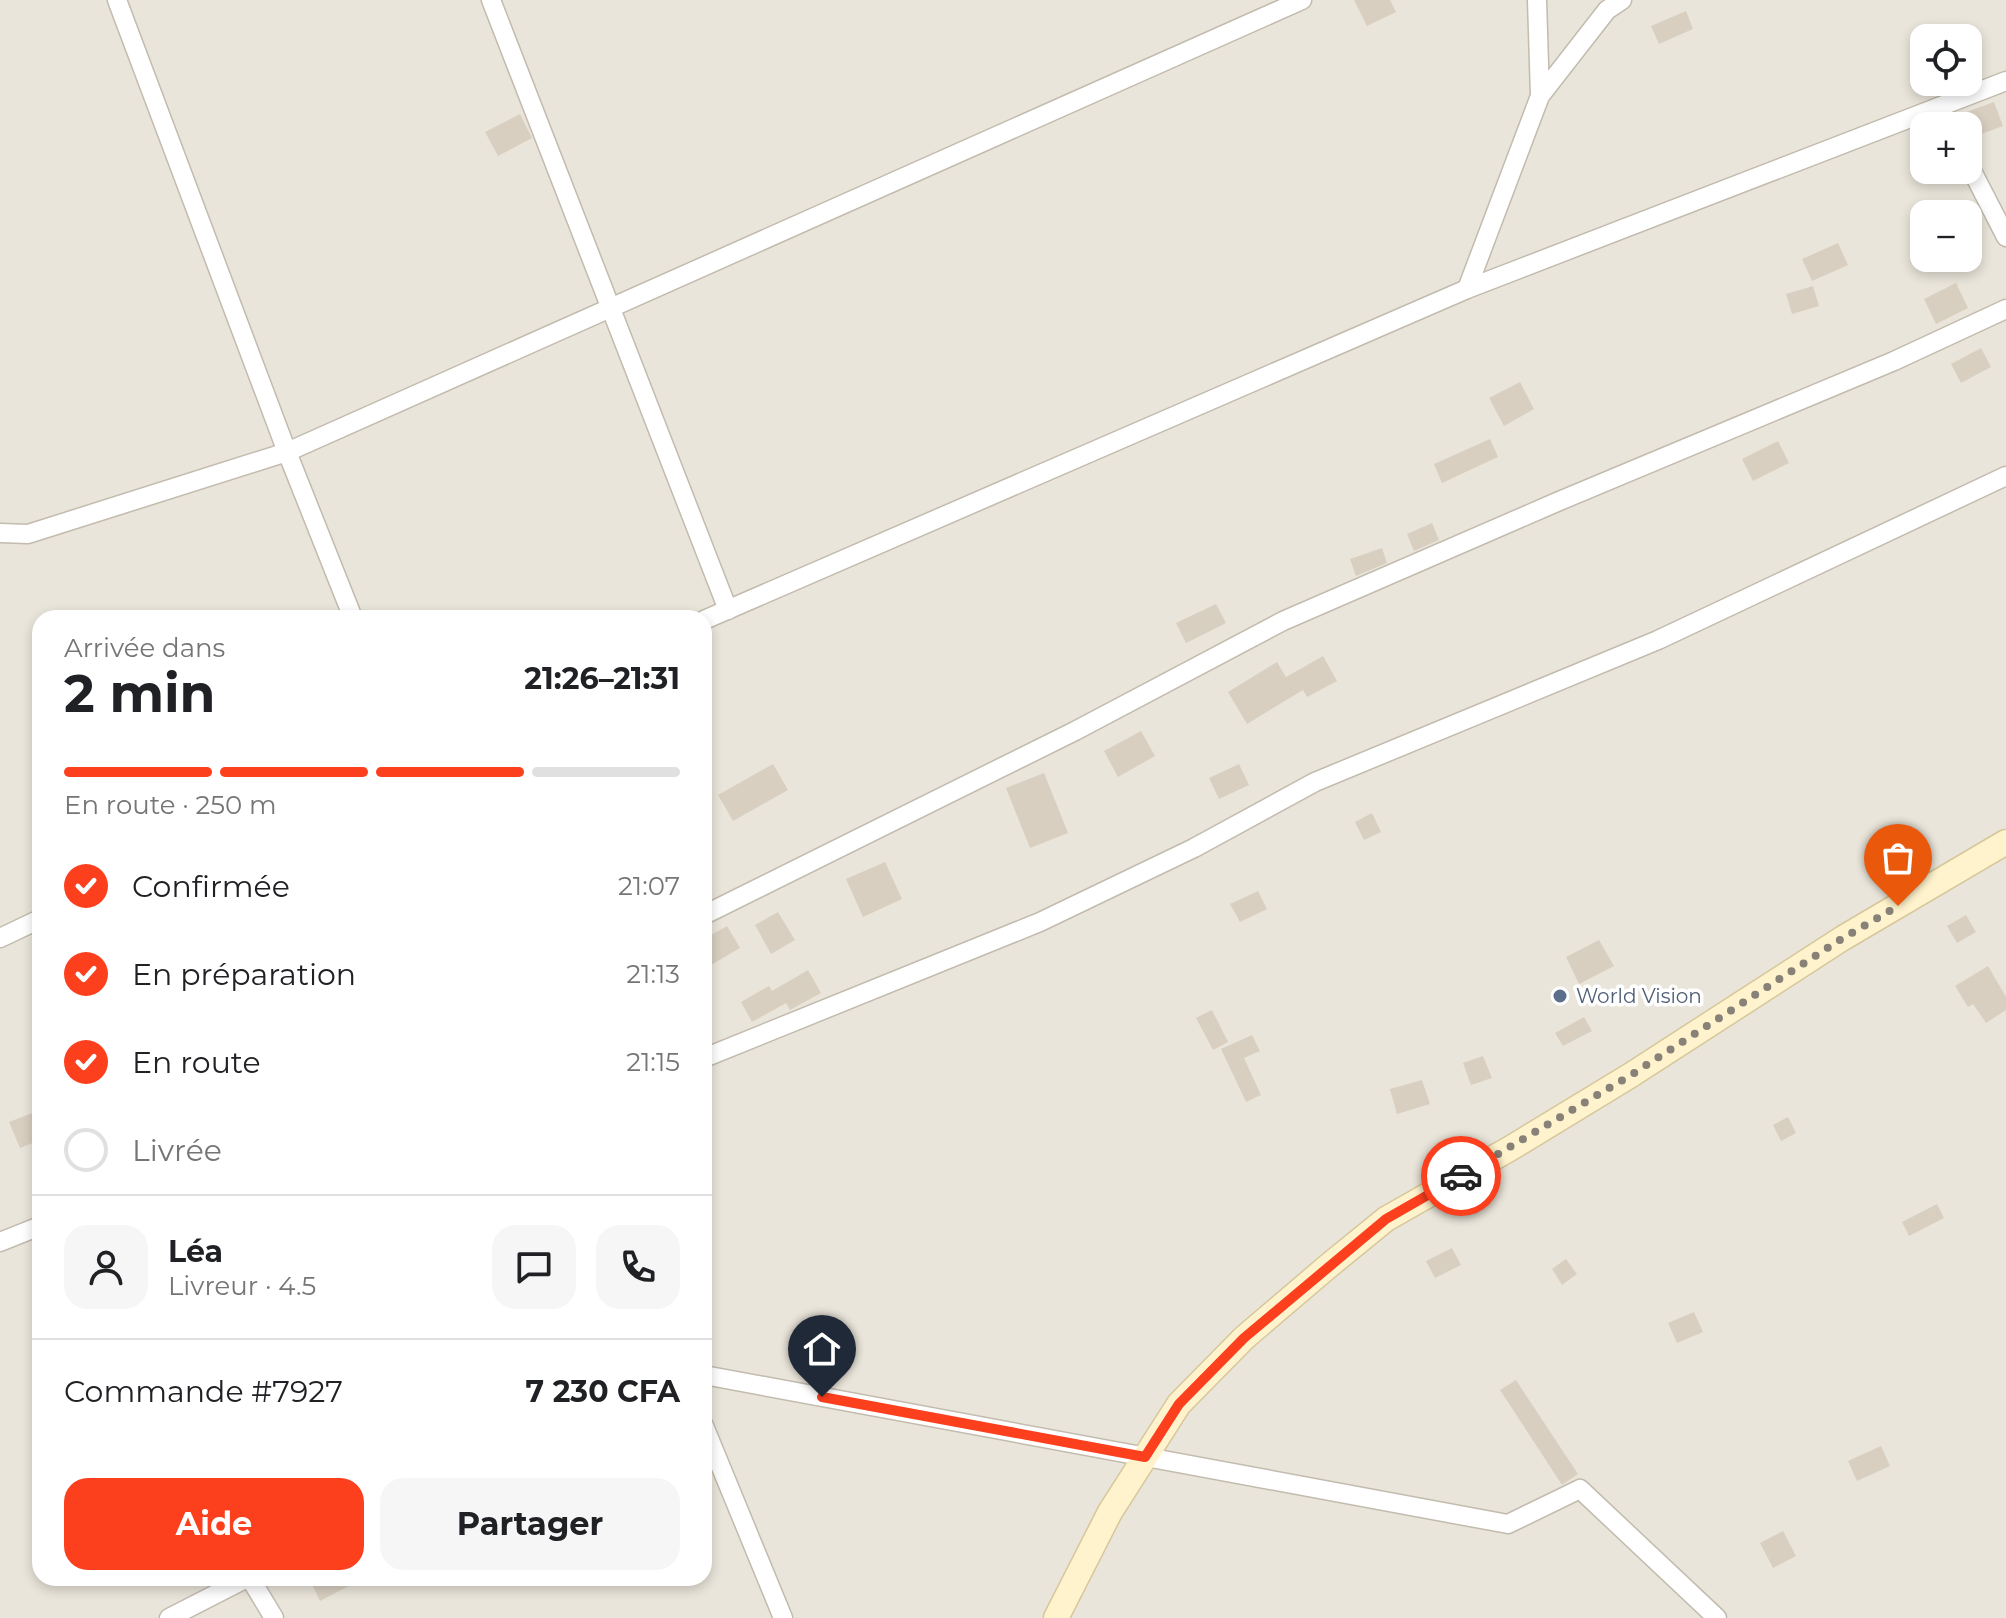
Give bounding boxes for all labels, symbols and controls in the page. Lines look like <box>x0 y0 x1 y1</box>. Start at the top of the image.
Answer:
map controls <box>1910 24 1982 272</box>
button: locate <box>1910 24 1982 96</box>
button: + <box>1910 112 1982 184</box>
button: − <box>1910 200 1982 272</box>
text: Arrivée dans <box>64 632 225 664</box>
text: 21:26–21:31 <box>524 660 680 697</box>
text: 2 min <box>64 662 216 725</box>
text: En route · 250 m <box>64 789 277 821</box>
pin <box>1864 824 1932 906</box>
icon: bag <box>1876 836 1920 880</box>
icon: check <box>64 864 108 908</box>
text: Confirmée <box>132 868 290 905</box>
text: 21:07 <box>618 870 680 902</box>
icon: check <box>64 952 108 996</box>
text: En préparation <box>132 956 356 993</box>
text: 21:13 <box>626 958 680 990</box>
place label: World Vision <box>1576 984 1702 1008</box>
marker: World Vision <box>1551 987 1569 1005</box>
icon: check <box>64 1040 108 1084</box>
text: En route <box>132 1044 261 1081</box>
text: 21:15 <box>626 1046 680 1078</box>
text: Livrée <box>132 1132 222 1169</box>
courier <box>1421 1136 1501 1216</box>
icon: car <box>1439 1154 1483 1198</box>
button: person <box>64 1225 148 1309</box>
button: chat <box>492 1225 576 1309</box>
button: phone <box>596 1225 680 1309</box>
text: Léa <box>168 1233 223 1270</box>
text: Livreur · 4.5 <box>168 1270 316 1302</box>
pin <box>788 1315 856 1397</box>
icon: home <box>800 1327 844 1371</box>
text: Commande #7927 <box>64 1373 343 1410</box>
text: 7 230 CFA <box>526 1373 680 1410</box>
button: Aide <box>64 1478 364 1570</box>
button: Partager <box>380 1478 680 1570</box>

